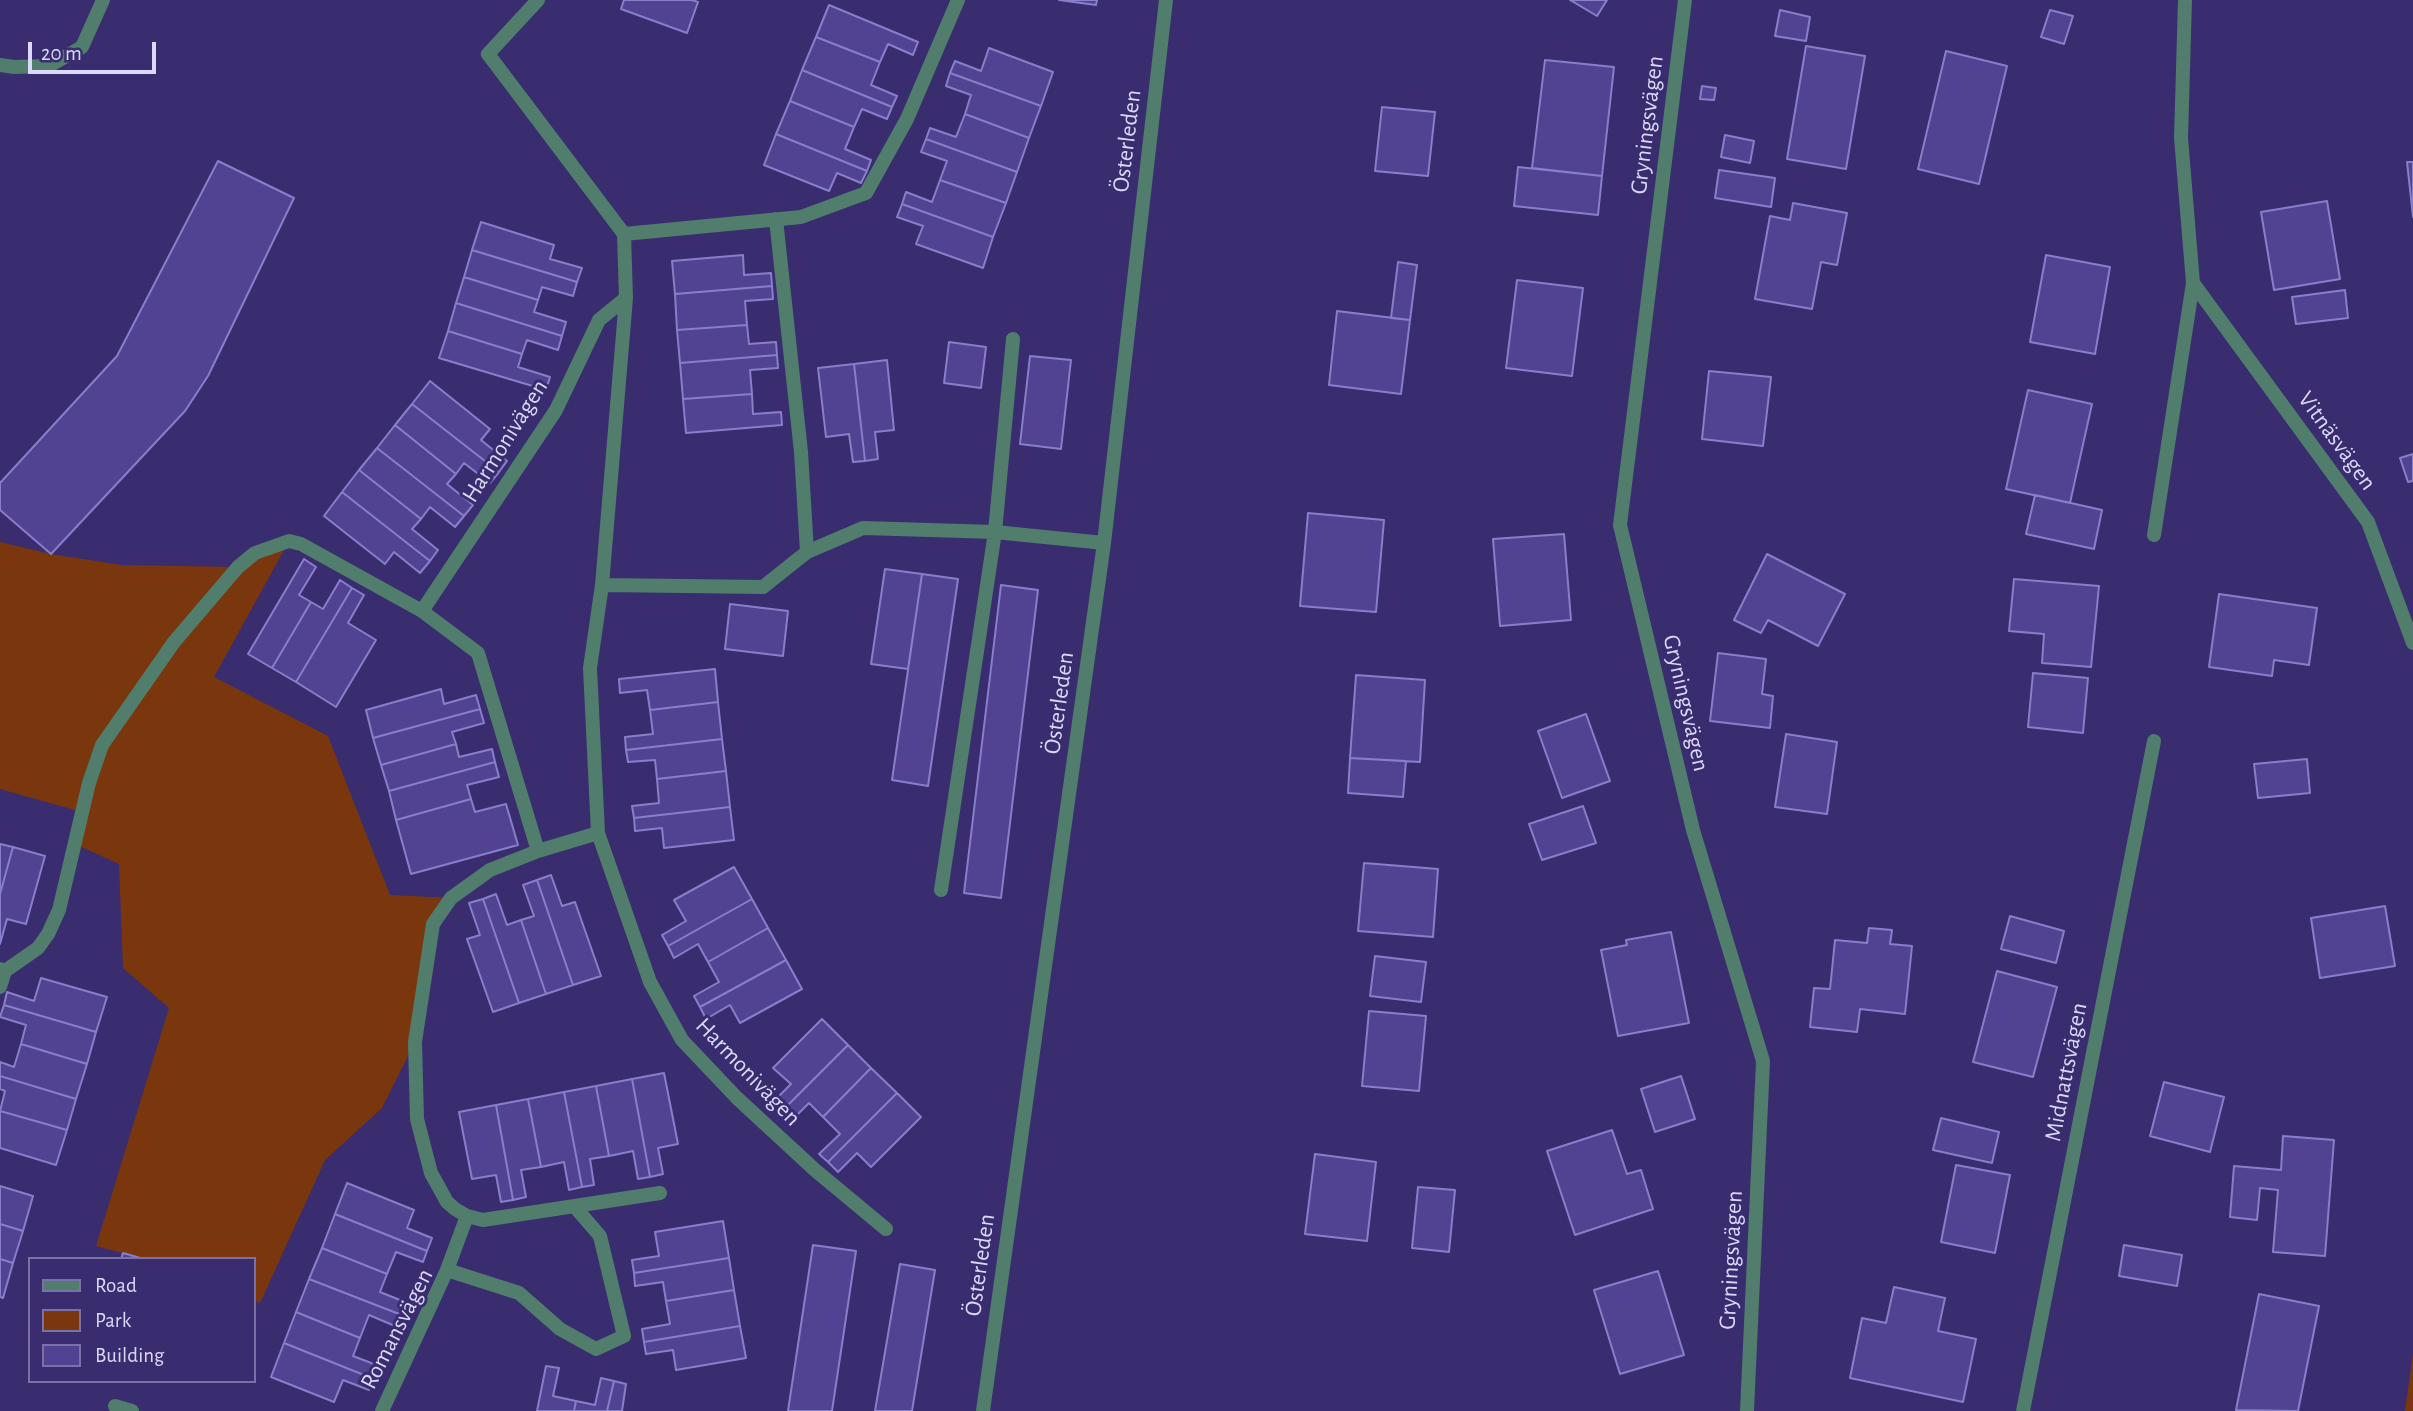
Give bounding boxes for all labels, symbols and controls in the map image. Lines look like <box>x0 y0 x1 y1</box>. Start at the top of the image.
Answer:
scale bar <box>32 28 159 72</box>
text: 20 m <box>41 43 82 64</box>
street label: Gryningsvägen <box>1624 54 1670 196</box>
street label: Österleden <box>1106 88 1148 194</box>
street label: Harmonivägen <box>456 374 554 508</box>
street label: Vitnäsvägen <box>2291 386 2383 496</box>
street label: Gryningsvägen <box>1656 632 1716 774</box>
street label: Österleden <box>1038 650 1080 756</box>
street label: Midnattsvägen <box>2038 1000 2094 1144</box>
street label: Harmonivägen <box>689 1012 807 1132</box>
street label: Gryningsvägen <box>1713 1190 1749 1330</box>
street label: Österleden <box>959 1212 1001 1318</box>
legend <box>28 1257 256 1383</box>
street label: Romansvägen <box>354 1264 440 1394</box>
text: Road <box>95 1275 137 1296</box>
text: Park <box>95 1310 131 1331</box>
text: Building <box>95 1345 164 1366</box>

